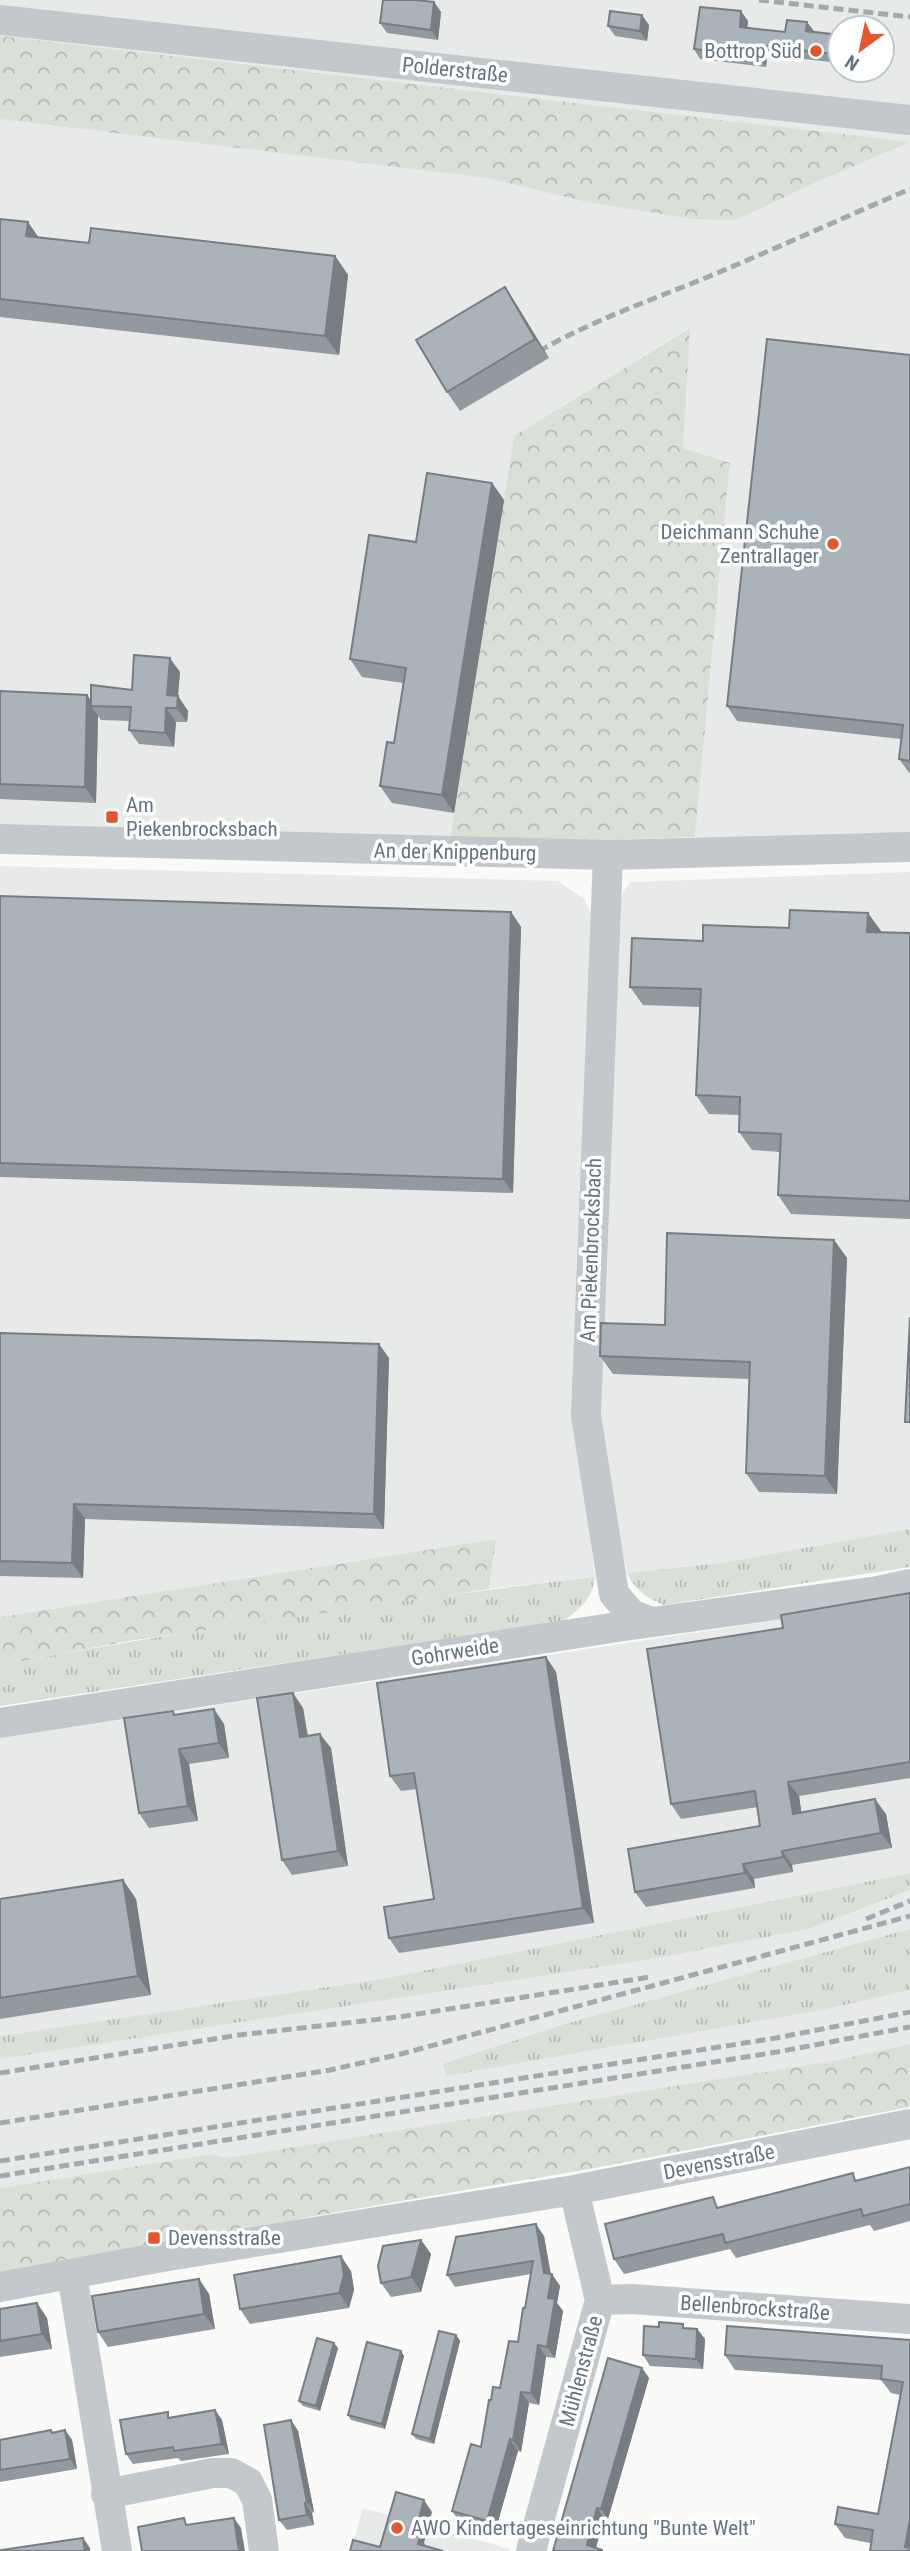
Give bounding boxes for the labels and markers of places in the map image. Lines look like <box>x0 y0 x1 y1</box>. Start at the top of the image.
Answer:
place label: Bottrop Süd <box>704 39 802 63</box>
marker: Bottrop Süd <box>808 43 824 59</box>
place label: Deichmann Schuhe Zentrallager <box>661 520 819 568</box>
marker: Deichmann Schuhe Zentrallager <box>825 536 841 552</box>
place label: Am Piekenbrocksbach <box>126 793 278 841</box>
marker: Am Piekenbrocksbach <box>104 809 120 825</box>
place label: Devensstraße <box>168 2226 281 2250</box>
marker: Devensstraße <box>146 2230 162 2246</box>
place label: AWO Kindertageseinrichtung "Bunte Welt" <box>411 2516 756 2540</box>
marker: AWO Kindertageseinrichtung "Bunte Welt" <box>389 2520 405 2536</box>

